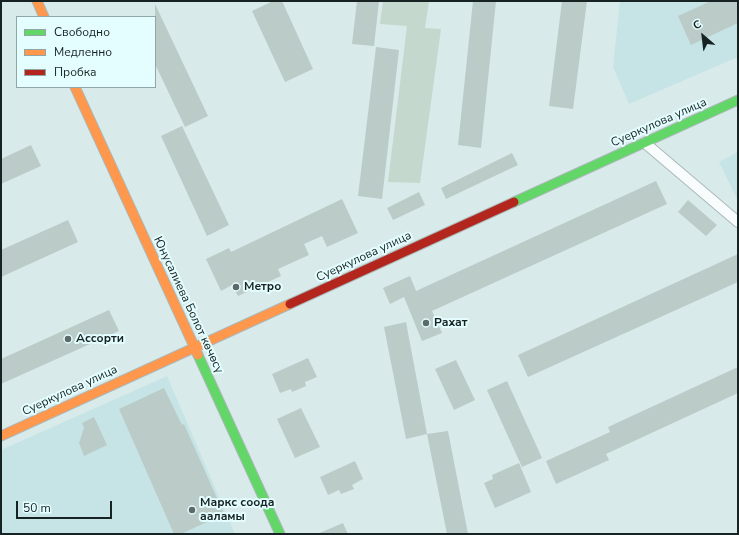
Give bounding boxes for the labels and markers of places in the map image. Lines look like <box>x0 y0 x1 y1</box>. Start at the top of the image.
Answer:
place label: Метро <box>244 280 281 294</box>
marker: Метро <box>231 282 241 292</box>
place label: Рахат <box>434 316 467 330</box>
marker: Рахат <box>421 318 431 328</box>
place label: Ассорти <box>76 332 124 346</box>
marker: Ассорти <box>63 334 73 344</box>
place label: Маркс соода ааламы <box>200 496 274 524</box>
marker: Маркс соода ааламы <box>187 505 197 515</box>

